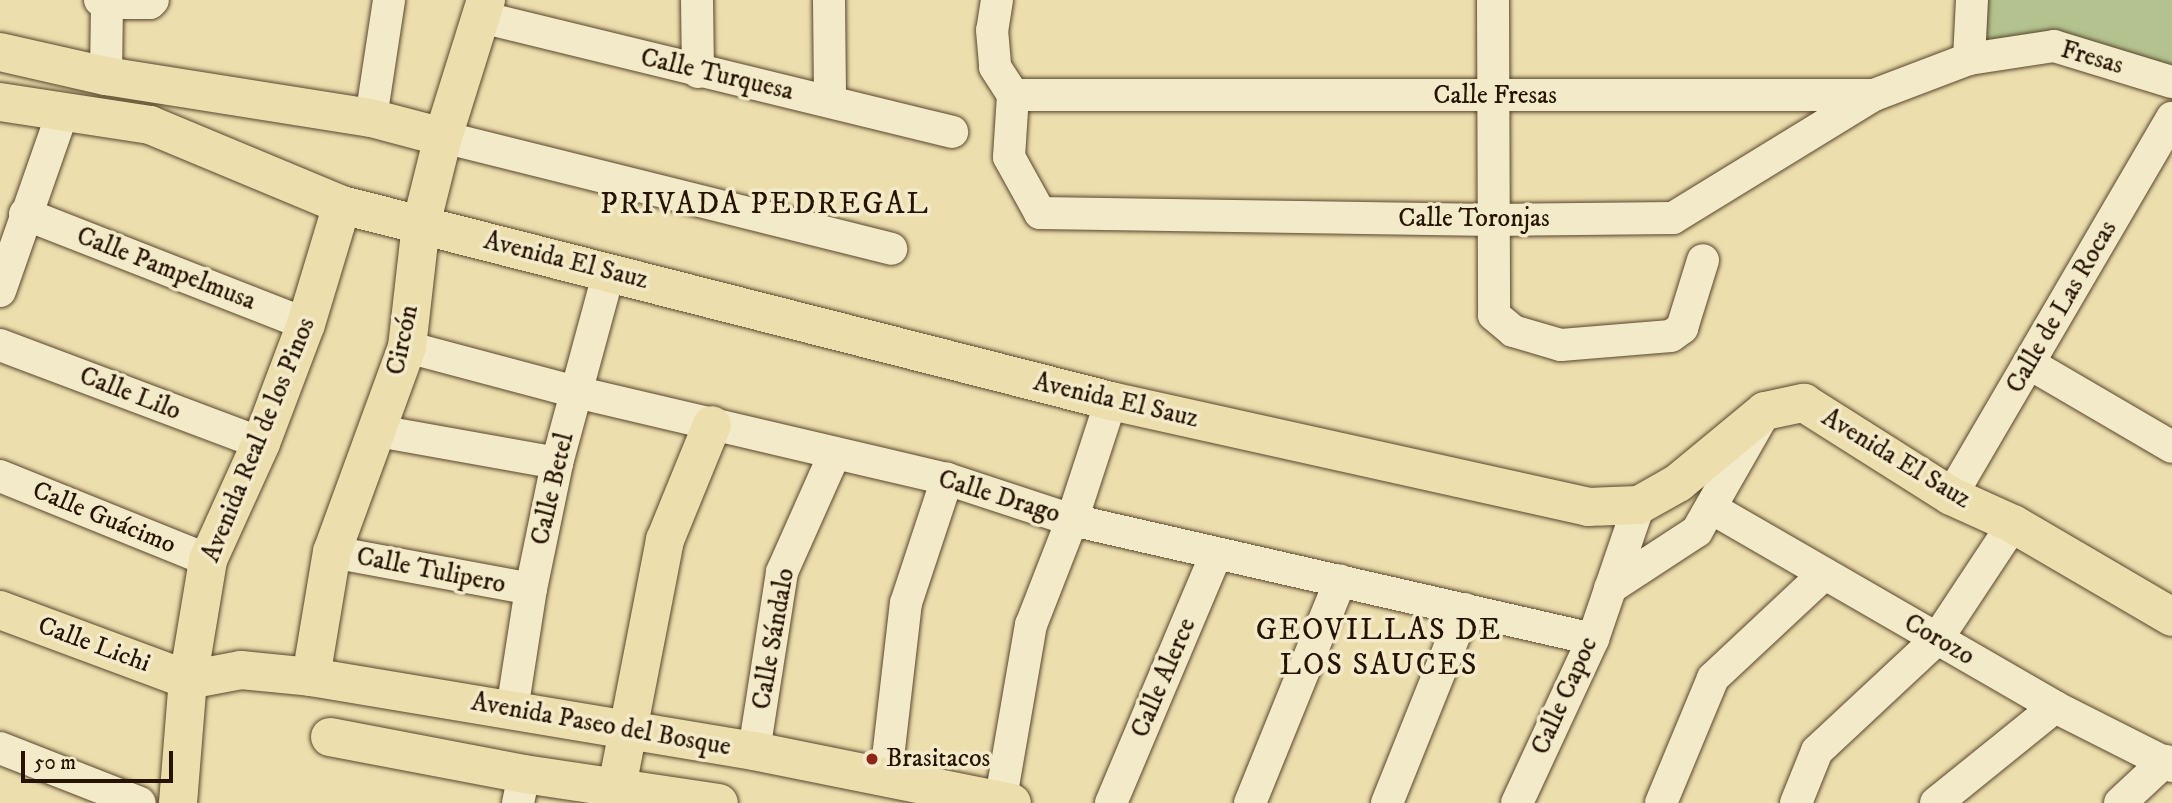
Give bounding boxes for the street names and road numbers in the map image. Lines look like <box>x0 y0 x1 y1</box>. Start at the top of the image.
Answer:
street label: Fresas <box>2057 34 2127 82</box>
street label: Calle Turquesa <box>637 42 797 108</box>
street label: Calle Fresas <box>1433 80 1557 112</box>
street label: Calle Toronjas <box>1398 203 1550 235</box>
street label: Calle de Las Rocas <box>2000 215 2124 399</box>
street label: Calle Pampelmusa <box>72 221 260 317</box>
street label: Avenida El Sauz <box>481 225 651 297</box>
street label: Circón <box>380 302 426 378</box>
street label: Avenida Real de los Pinos <box>196 313 322 567</box>
street label: Calle Lilo <box>75 360 185 428</box>
street label: Avenida El Sauz <box>1030 367 1202 435</box>
street label: Avenida El Sauz <box>1816 402 1976 516</box>
street label: Calle Betel <box>525 430 581 548</box>
street label: Calle Drago <box>934 464 1064 530</box>
street label: Calle Guácimo <box>28 475 180 561</box>
street label: Calle Tulipero <box>354 541 508 601</box>
street label: Calle Sándalo <box>746 566 802 712</box>
street label: Corozo <box>1898 607 1980 673</box>
street label: Calle Lichi <box>34 610 154 680</box>
street label: Calle Alerce <box>1125 614 1203 742</box>
street label: Calle Capoc <box>1525 632 1605 760</box>
street label: Avenida Paseo del Bosque <box>469 687 733 763</box>

